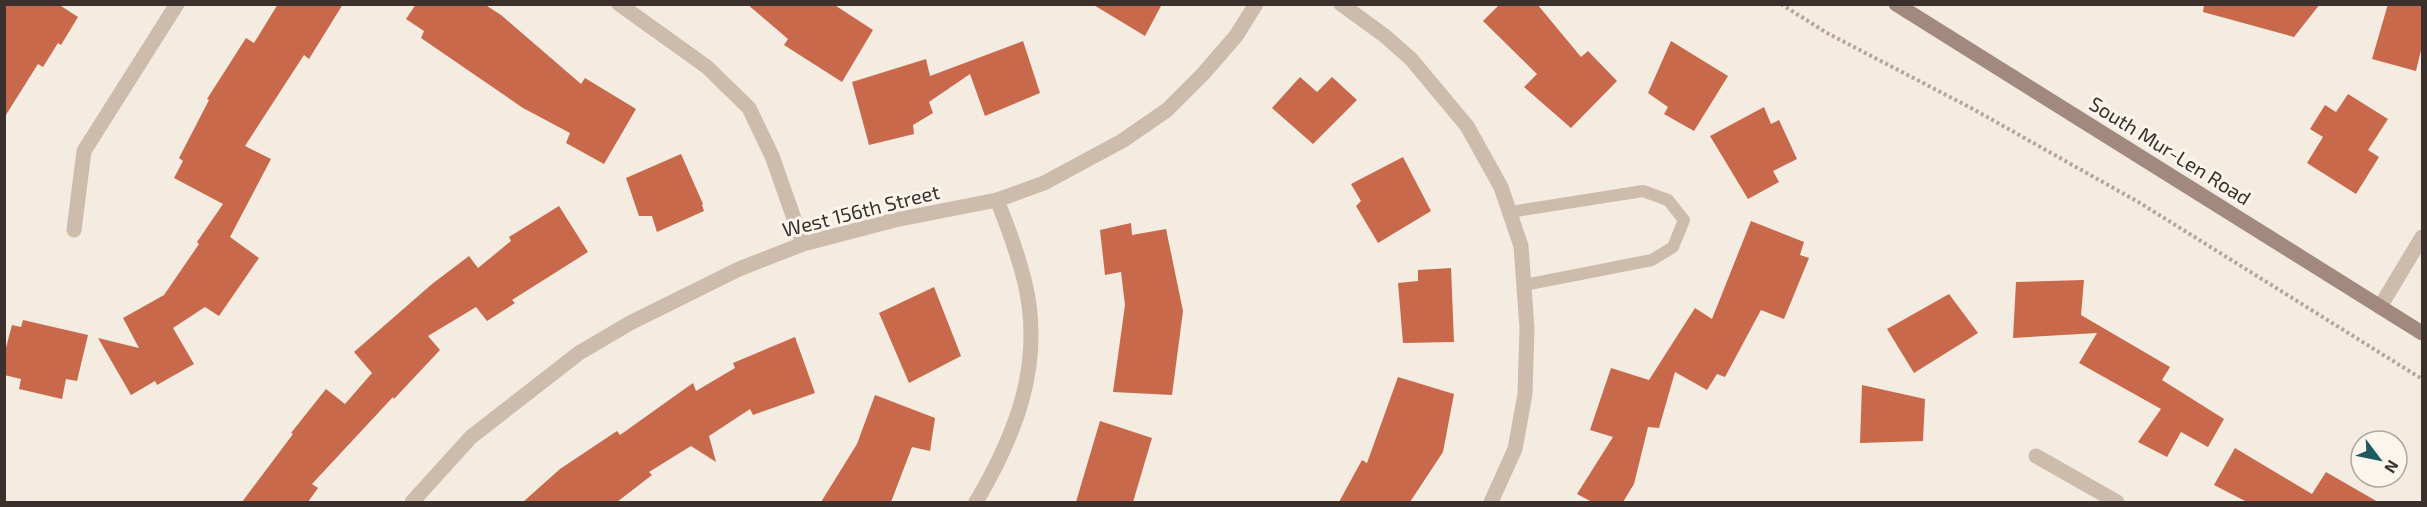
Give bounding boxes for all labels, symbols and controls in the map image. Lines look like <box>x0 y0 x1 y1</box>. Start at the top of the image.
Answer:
street label: South Mur-Len Road <box>2085 91 2256 210</box>
street label: West 156th Street <box>780 179 942 241</box>
north arrow <box>2349 429 2409 489</box>
text: N <box>2381 457 2403 477</box>

